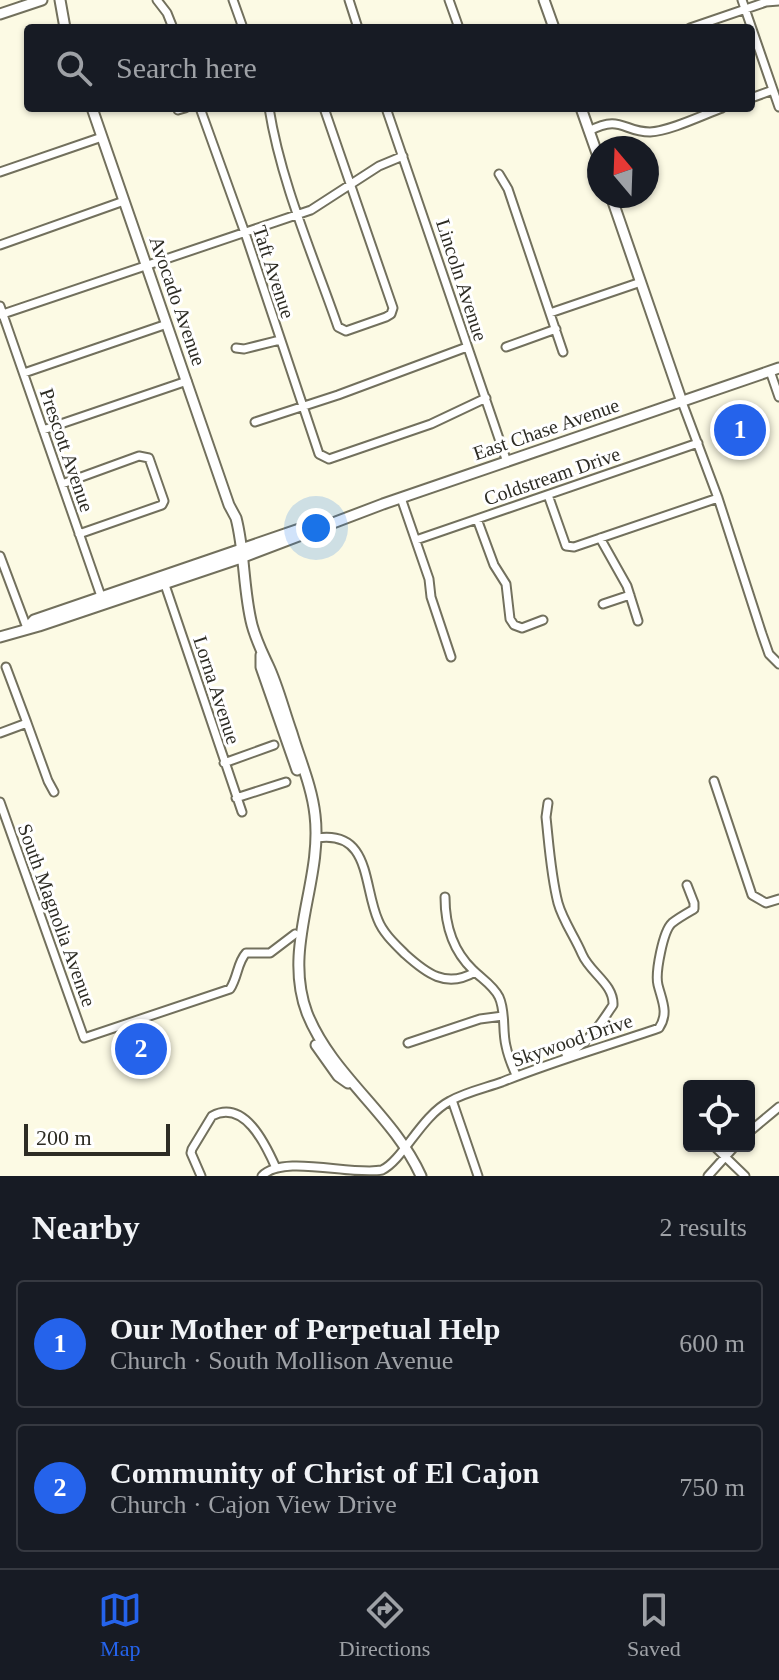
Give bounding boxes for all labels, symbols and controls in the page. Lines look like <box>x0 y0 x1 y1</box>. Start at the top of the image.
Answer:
search box <box>24 24 755 112</box>
icon: search <box>52 46 96 90</box>
text: Search here <box>116 51 257 84</box>
north arrow <box>587 136 659 208</box>
street label: Lincoln Avenue <box>432 216 492 344</box>
street label: Taft Avenue <box>249 223 299 321</box>
street label: Avocado Avenue <box>146 233 210 369</box>
street label: Prescott Avenue <box>36 385 98 515</box>
street label: East Chase Avenue <box>470 394 622 464</box>
pin: 1 <box>714 400 766 460</box>
street label: Coldstream Drive <box>481 442 623 510</box>
your location <box>296 508 336 548</box>
street label: Lorna Avenue <box>189 633 245 747</box>
street label: South Magnolia Avenue <box>13 821 100 1010</box>
street label: Skywood Drive <box>509 1009 636 1072</box>
pin: 2 <box>115 1019 167 1079</box>
map controls <box>683 1080 755 1152</box>
button: locate <box>683 1080 755 1152</box>
scale bar <box>24 1120 170 1156</box>
text: 200 m <box>36 1125 92 1150</box>
text: Nearby <box>32 1209 140 1246</box>
text: 2 results <box>660 1213 747 1242</box>
text: Our Mother of Perpetual Help <box>110 1312 501 1345</box>
text: 1 <box>54 1329 67 1358</box>
text: 600 m <box>679 1329 745 1358</box>
text: Church · South Mollison Avenue <box>110 1346 453 1375</box>
text: Community of Christ of El Cajon <box>110 1456 539 1489</box>
text: 2 <box>54 1473 67 1502</box>
text: 750 m <box>679 1473 745 1502</box>
text: Church · Cajon View Drive <box>110 1490 397 1519</box>
tab: Map <box>98 1588 142 1662</box>
tab: Directions <box>339 1588 430 1662</box>
tab: Saved <box>627 1588 681 1662</box>

